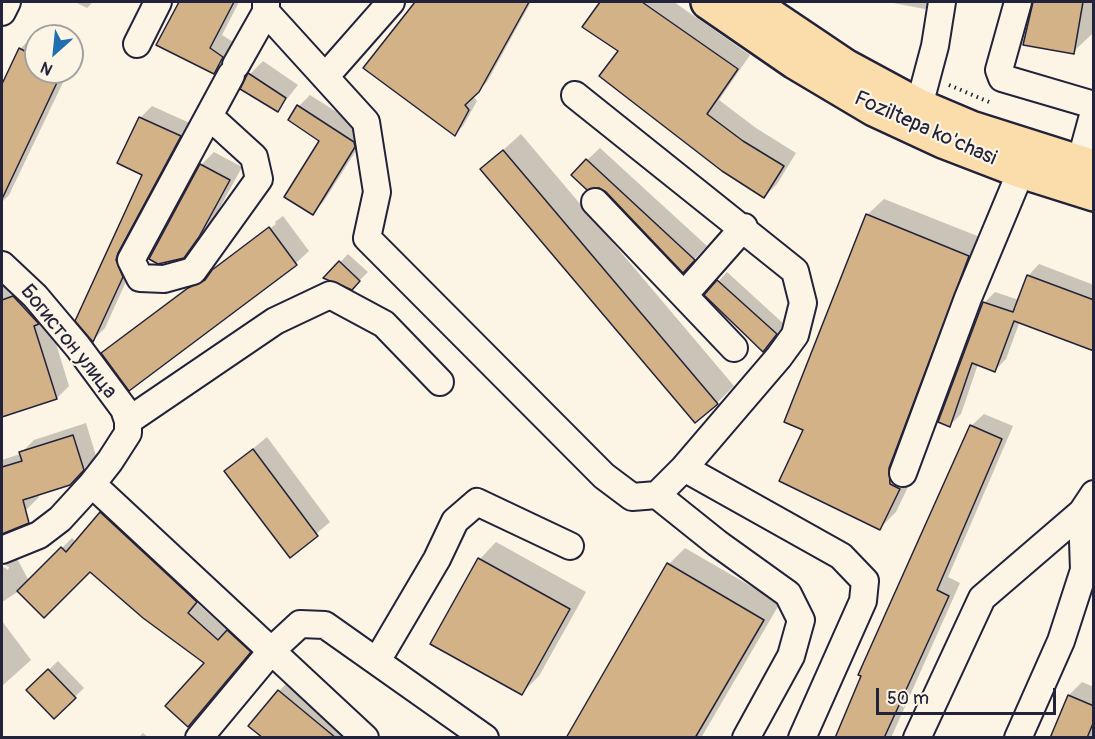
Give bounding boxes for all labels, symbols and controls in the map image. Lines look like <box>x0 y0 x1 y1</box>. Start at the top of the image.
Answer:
north arrow <box>24 24 84 84</box>
text: N <box>37 57 56 80</box>
street label: Foziltepa ko'chasi <box>850 86 1000 172</box>
street label: Богистон улица <box>14 280 122 404</box>
scale bar <box>879 676 1059 714</box>
text: 50 m <box>887 687 929 710</box>

